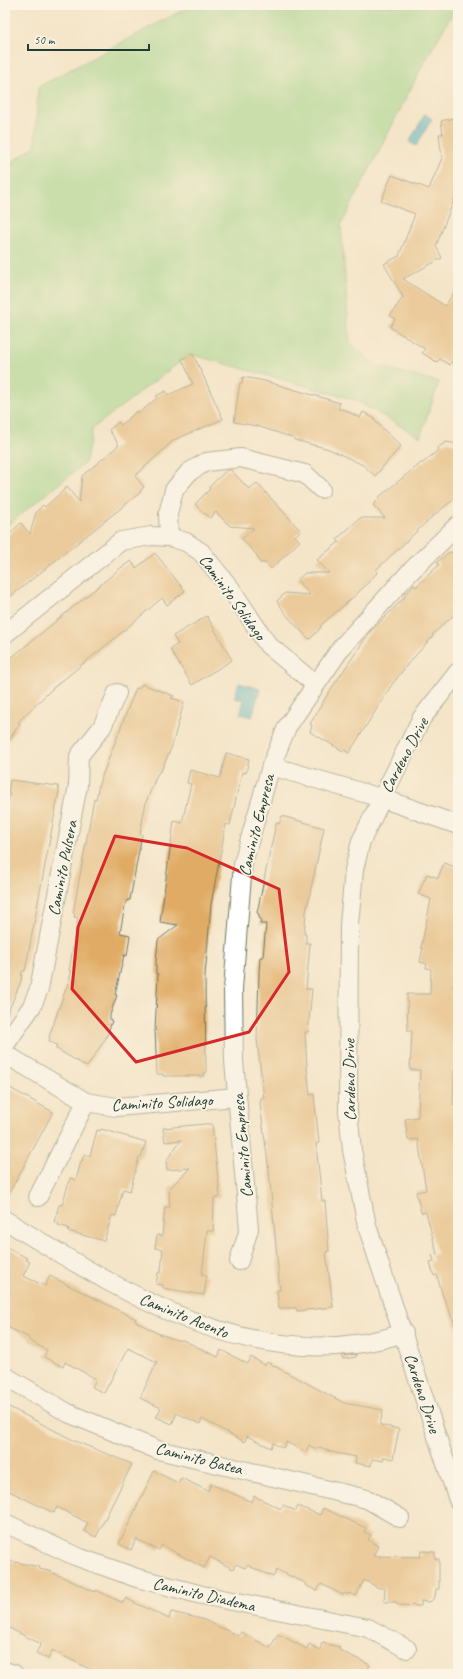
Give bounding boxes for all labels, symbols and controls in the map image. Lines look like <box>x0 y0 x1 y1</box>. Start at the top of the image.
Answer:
scale bar <box>28 26 149 52</box>
text: 50 m <box>34 32 56 48</box>
street label: Caminito Solidago <box>194 550 272 646</box>
street label: Cardeno Drive <box>376 713 434 796</box>
street label: Caminito Empresa <box>234 770 280 878</box>
street label: Caminito Pulsera <box>43 817 82 917</box>
street label: Cardeno Drive <box>338 1037 361 1121</box>
street label: Caminito Solidago <box>111 1089 215 1116</box>
street label: Caminito Empresa <box>227 1091 257 1199</box>
street label: Caminito Acento <box>136 1288 232 1343</box>
street label: Cardeno Drive <box>400 1351 446 1437</box>
street label: Caminito Batea <box>153 1438 246 1480</box>
street label: Caminito Diadema <box>151 1573 258 1617</box>

